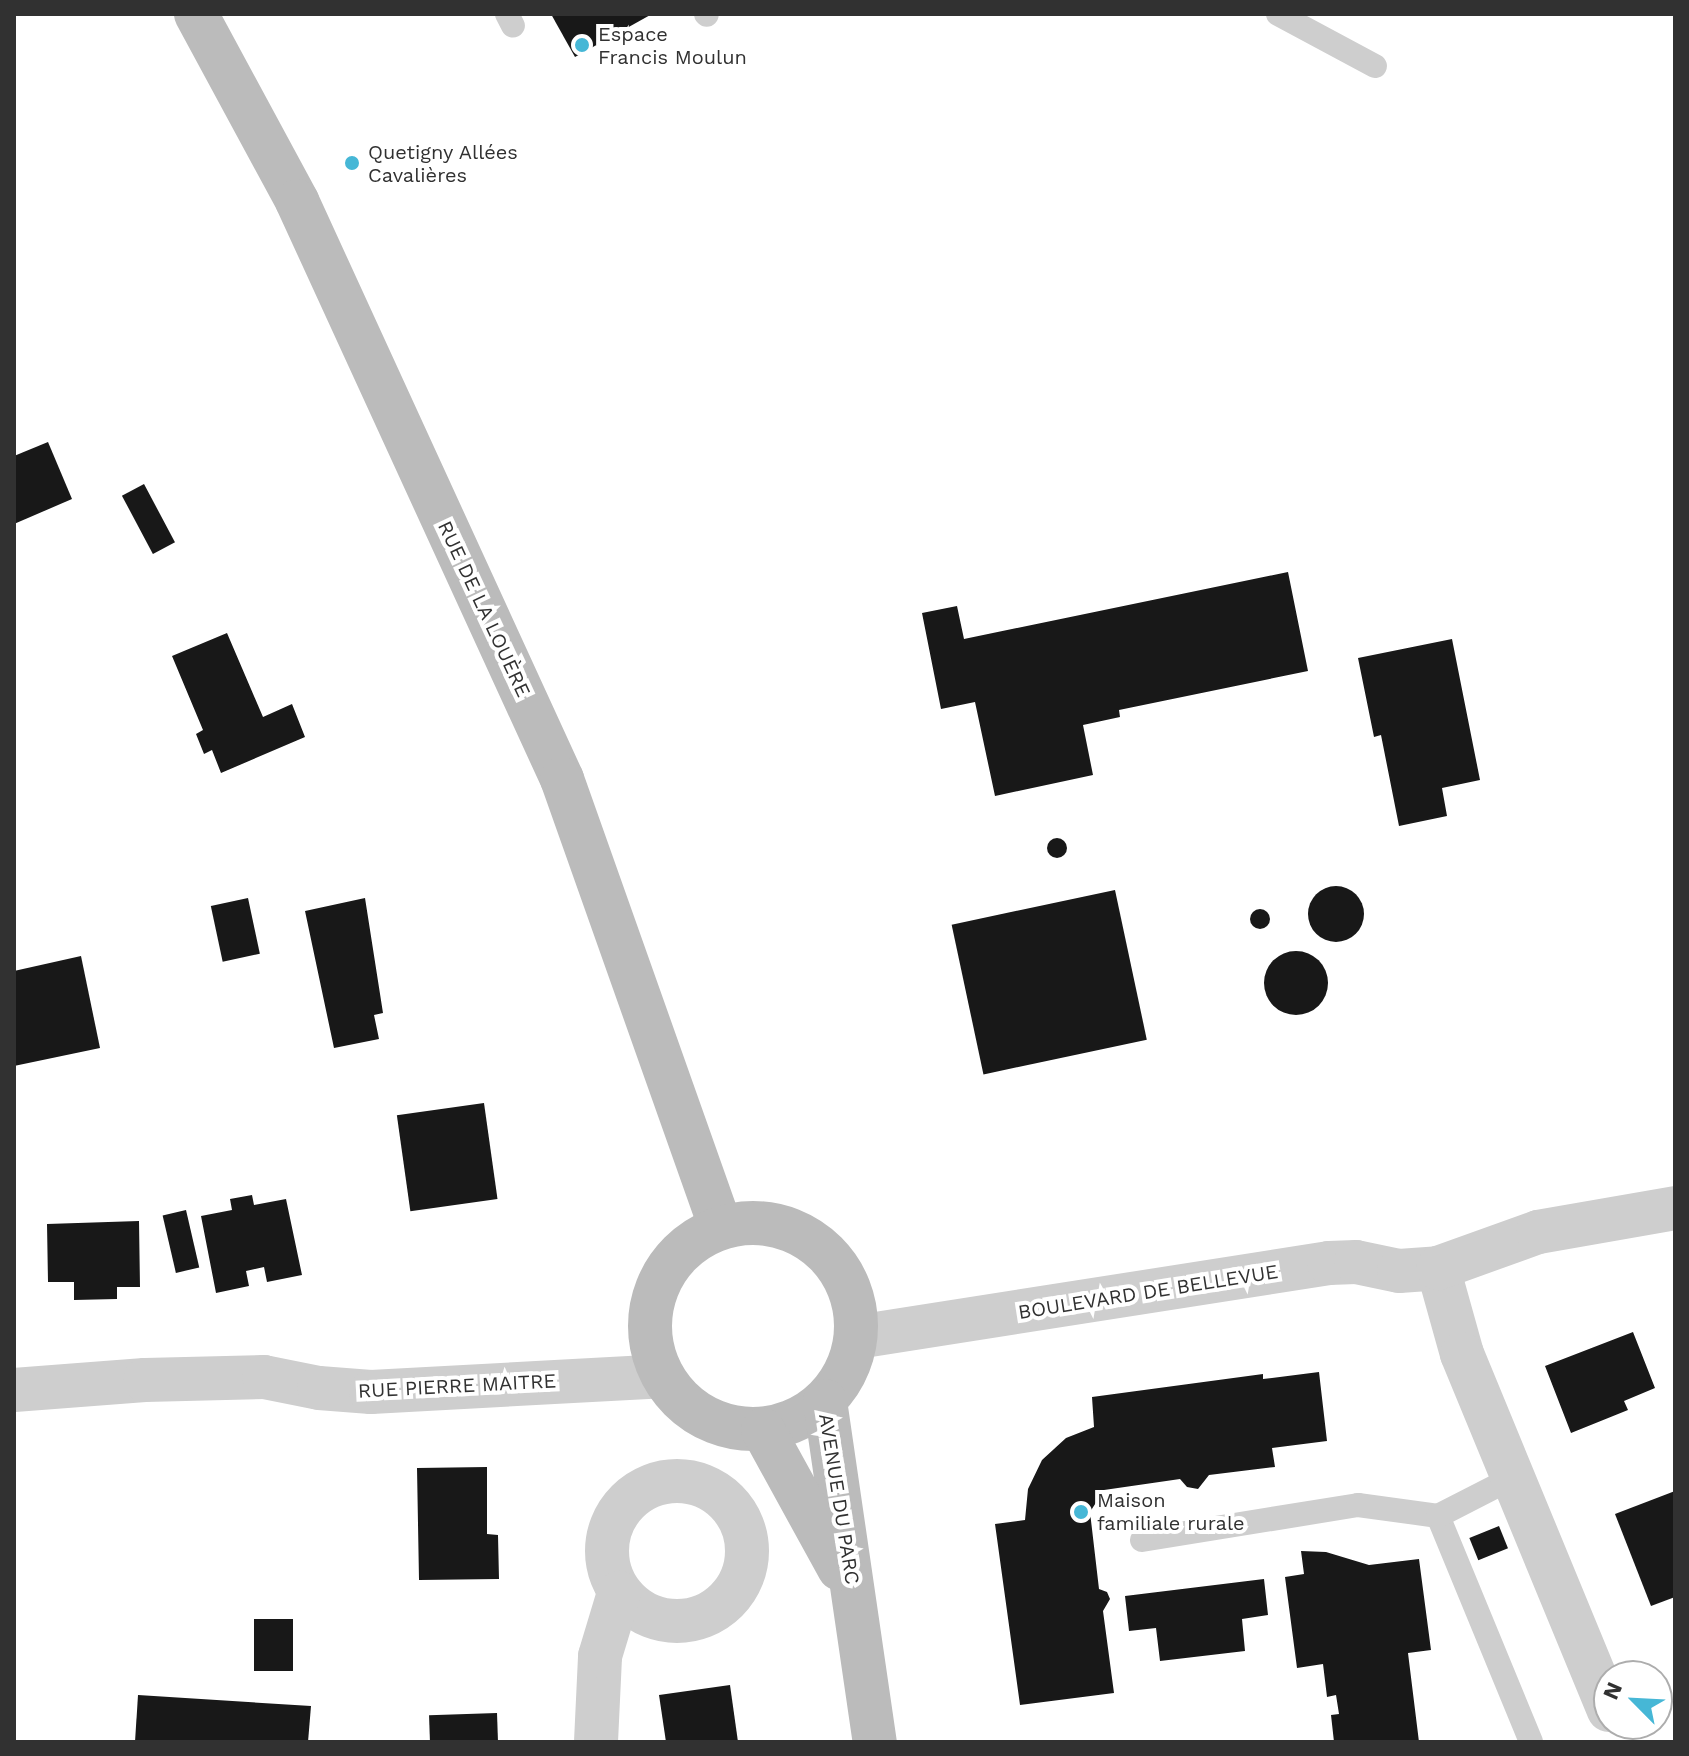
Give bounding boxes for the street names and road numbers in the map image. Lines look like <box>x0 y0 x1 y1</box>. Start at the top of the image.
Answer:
street label: RUE DE LA LOUÈRE <box>432 517 536 701</box>
street label: BOULEVARD DE BELLEVUE <box>1016 1260 1280 1324</box>
street label: RUE PIERRE MAITRE <box>357 1369 557 1403</box>
street label: AVENUE DU PARC <box>814 1412 864 1586</box>

